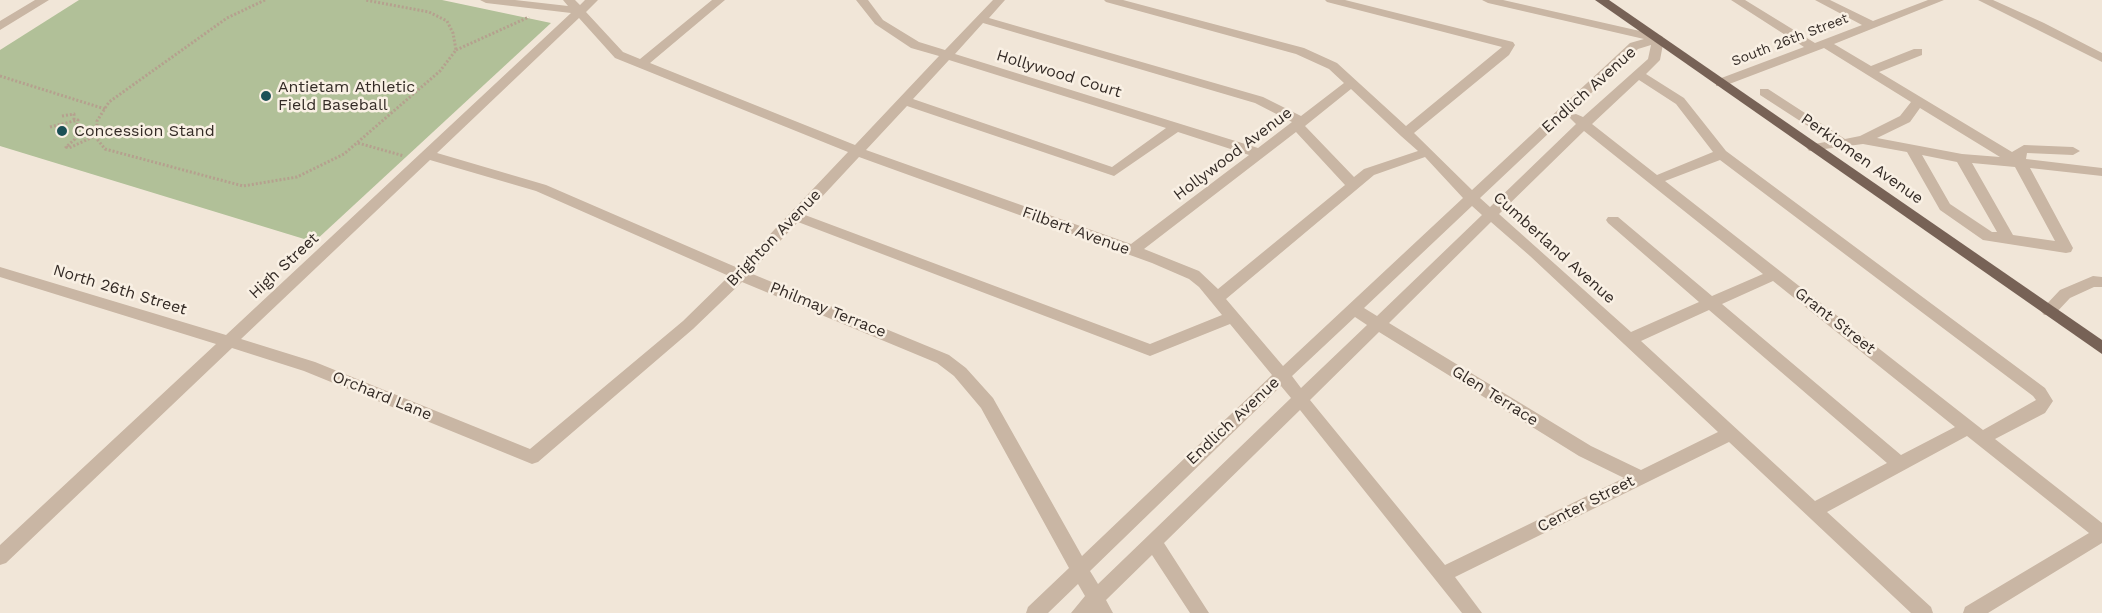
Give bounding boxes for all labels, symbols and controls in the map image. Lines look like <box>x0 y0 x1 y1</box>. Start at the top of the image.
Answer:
street label: South 26th Street <box>1729 10 1851 70</box>
street label: Endlich Avenue <box>1538 43 1640 137</box>
street label: Hollywood Court <box>994 46 1124 102</box>
place label: Antietam Athletic Field Baseball <box>278 77 415 115</box>
marker: Antietam Athletic Field Baseball <box>259 89 273 103</box>
street label: Hollywood Avenue <box>1170 103 1296 205</box>
street label: Perkiomen Avenue <box>1797 110 1927 208</box>
place label: Concession Stand <box>74 121 215 141</box>
marker: Concession Stand <box>55 124 69 138</box>
street label: Brighton Avenue <box>723 185 825 291</box>
street label: Cumberland Avenue <box>1489 188 1619 308</box>
street label: Filbert Avenue <box>1020 203 1132 259</box>
street label: High Street <box>245 229 323 303</box>
street label: North 26th Street <box>51 261 189 319</box>
street label: Philmay Terrace <box>767 278 889 342</box>
street label: Grant Street <box>1791 284 1879 358</box>
street label: Glen Terrace <box>1448 362 1542 430</box>
street label: Orchard Lane <box>329 367 435 425</box>
street label: Endlich Avenue <box>1182 373 1284 469</box>
street label: Center Street <box>1534 471 1638 537</box>

